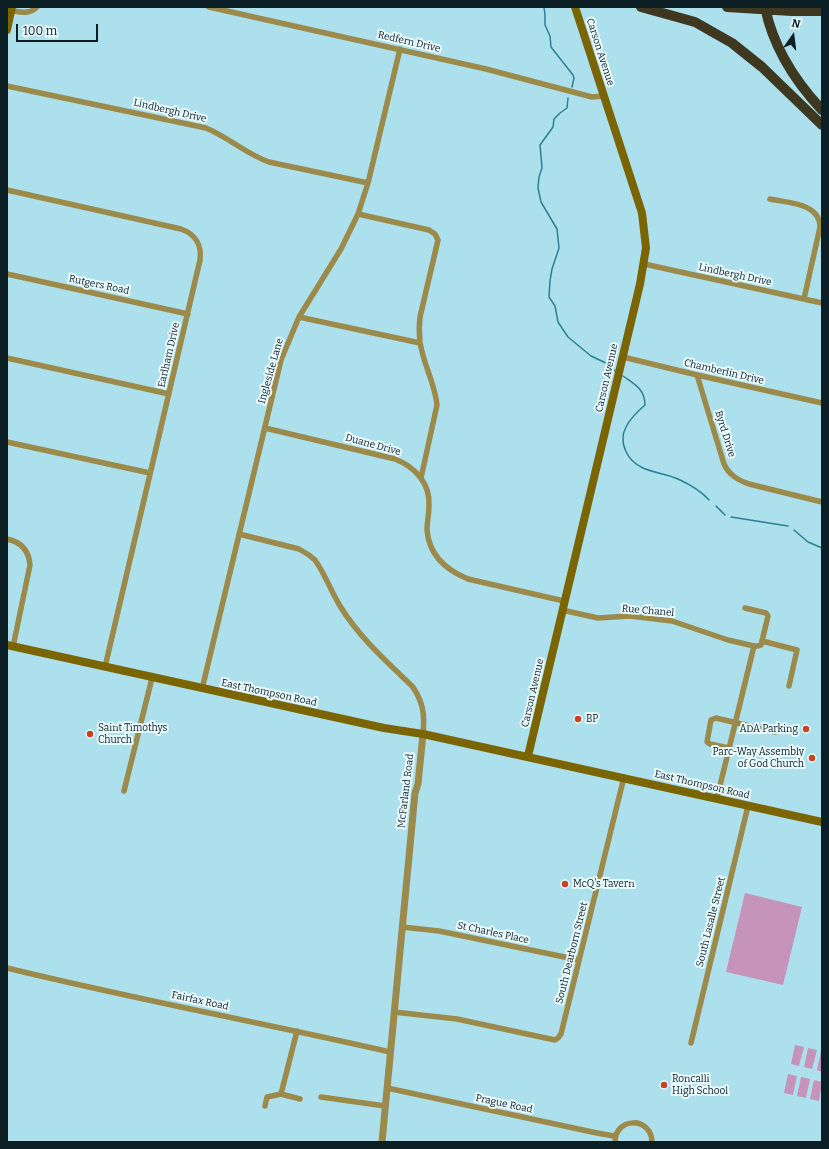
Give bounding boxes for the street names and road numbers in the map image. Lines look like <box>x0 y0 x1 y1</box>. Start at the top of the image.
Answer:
street label: Carson Avenue <box>583 17 617 87</box>
street label: Redfern Drive <box>377 29 441 55</box>
street label: Lindbergh Drive <box>132 97 208 125</box>
street label: Lindbergh Drive <box>697 261 773 289</box>
street label: Rutgers Road <box>68 273 130 297</box>
street label: Earlham Drive <box>156 321 182 389</box>
street label: Ingleside Lane <box>256 337 286 405</box>
street label: Carson Avenue <box>593 343 621 413</box>
street label: Chamberlin Drive <box>683 357 765 387</box>
street label: Byrd Drive <box>712 409 738 459</box>
street label: Duane Drive <box>344 432 402 458</box>
street label: Rue Chanel <box>621 603 675 619</box>
street label: Carson Avenue <box>519 658 547 728</box>
street label: East Thompson Road <box>220 677 318 709</box>
street label: McFarland Road <box>395 753 417 829</box>
street label: East Thompson Road <box>653 768 751 802</box>
street label: South Lasalle Street <box>694 876 728 968</box>
street label: South Dearborn Street <box>554 901 590 1005</box>
street label: St Charles Place <box>456 920 530 946</box>
street label: Fairfax Road <box>170 989 230 1013</box>
street label: Prague Road <box>474 1092 534 1116</box>

